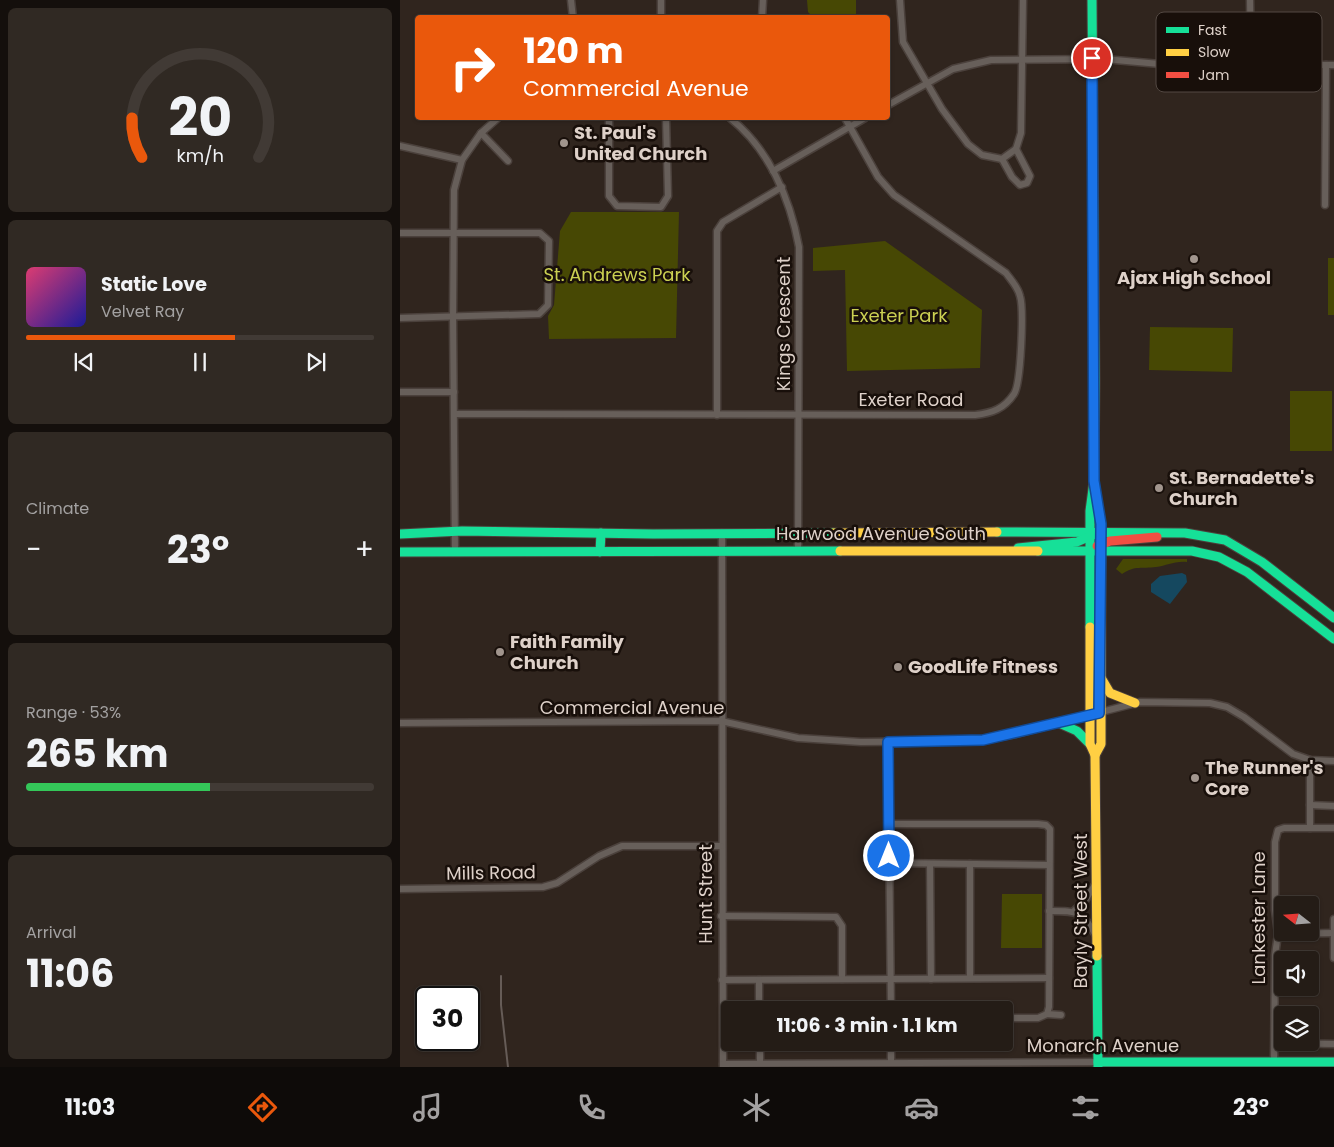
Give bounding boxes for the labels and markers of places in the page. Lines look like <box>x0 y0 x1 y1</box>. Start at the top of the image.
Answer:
pin <box>1071 37 1113 79</box>
place label: St. Paul's United Church <box>574 120 707 166</box>
marker: St. Paul's United Church <box>558 137 570 149</box>
marker: Ajax High School <box>1188 253 1200 265</box>
place label: Ajax High School <box>1117 265 1271 290</box>
place label: St. Bernadette's Church <box>1169 465 1314 511</box>
marker: St. Bernadette's Church <box>1153 482 1165 494</box>
place label: Faith Family Church <box>510 629 624 675</box>
marker: Faith Family Church <box>494 646 506 658</box>
place label: GoodLife Fitness <box>908 654 1058 679</box>
marker: GoodLife Fitness <box>892 661 904 673</box>
place label: The Runner's Core <box>1205 755 1324 801</box>
marker: The Runner's Core <box>1189 772 1201 784</box>

